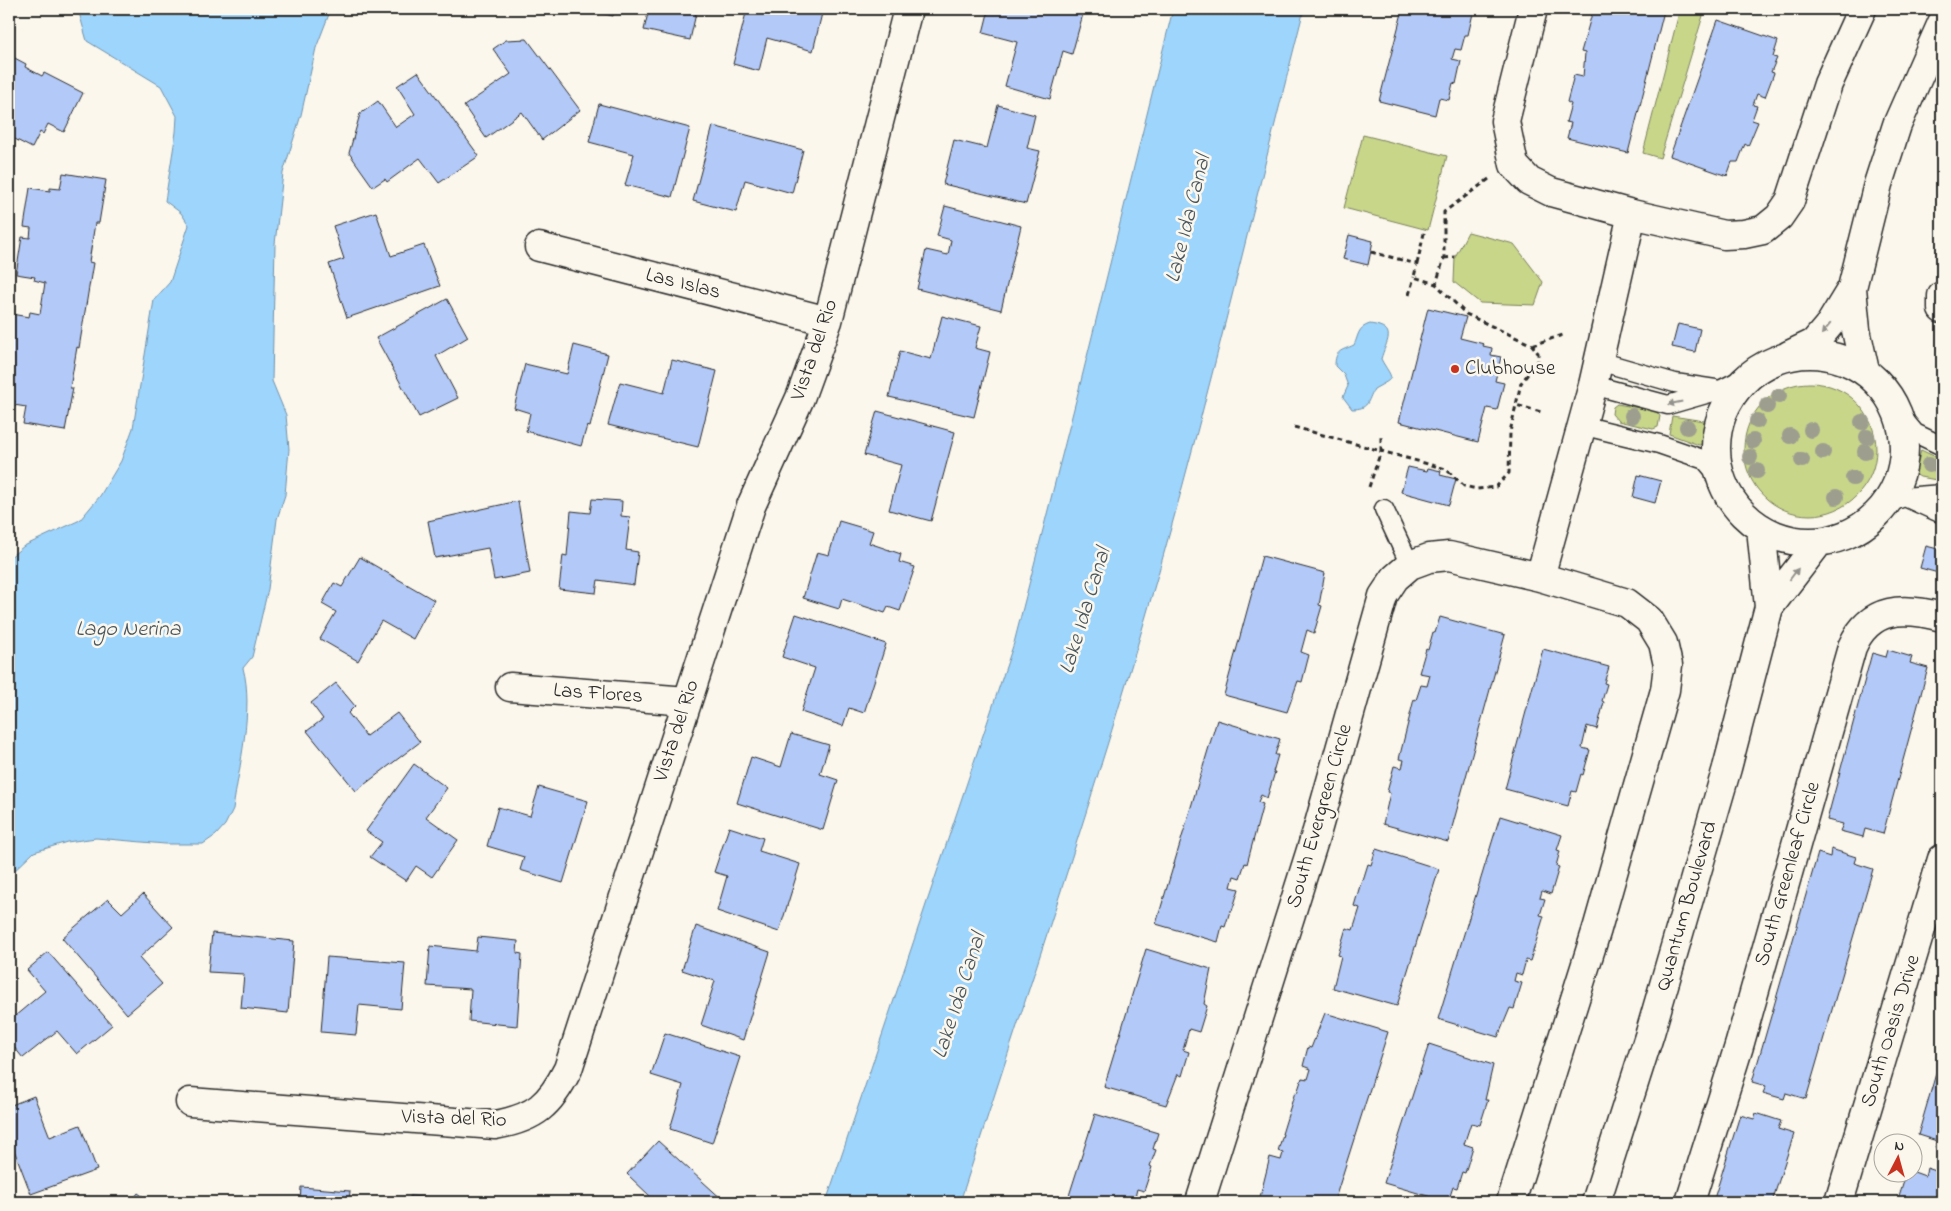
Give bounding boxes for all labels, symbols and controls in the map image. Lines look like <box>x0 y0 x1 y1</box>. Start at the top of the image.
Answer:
water label: Lake Ida Canal <box>1158 150 1221 286</box>
street label: Las Islas <box>642 260 724 308</box>
street label: Vista del Rio <box>783 295 846 406</box>
one-way arrow <box>1820 322 1831 335</box>
place label: Clubhouse <box>1465 354 1556 384</box>
marker: Clubhouse <box>1449 363 1461 375</box>
one-way arrow <box>1667 399 1682 407</box>
water label: Lake Ida Canal <box>1052 542 1121 678</box>
one-way arrow <box>1789 567 1799 581</box>
water label: Lago Nerina <box>75 614 182 646</box>
street label: Las Flores <box>552 676 644 712</box>
street label: Vista del Rio <box>646 676 708 787</box>
street label: South Evergreen Circle <box>1279 720 1363 912</box>
street label: South Greenleaf Circle <box>1747 778 1829 970</box>
street label: Quantum Boulevard <box>1648 817 1726 994</box>
water label: Lake Ida Canal <box>925 927 996 1063</box>
street label: South Oasis Drive <box>1854 950 1929 1111</box>
street label: Vista del Rio <box>400 1102 507 1136</box>
north arrow <box>1874 1134 1924 1184</box>
text: N <box>1893 1136 1905 1157</box>

